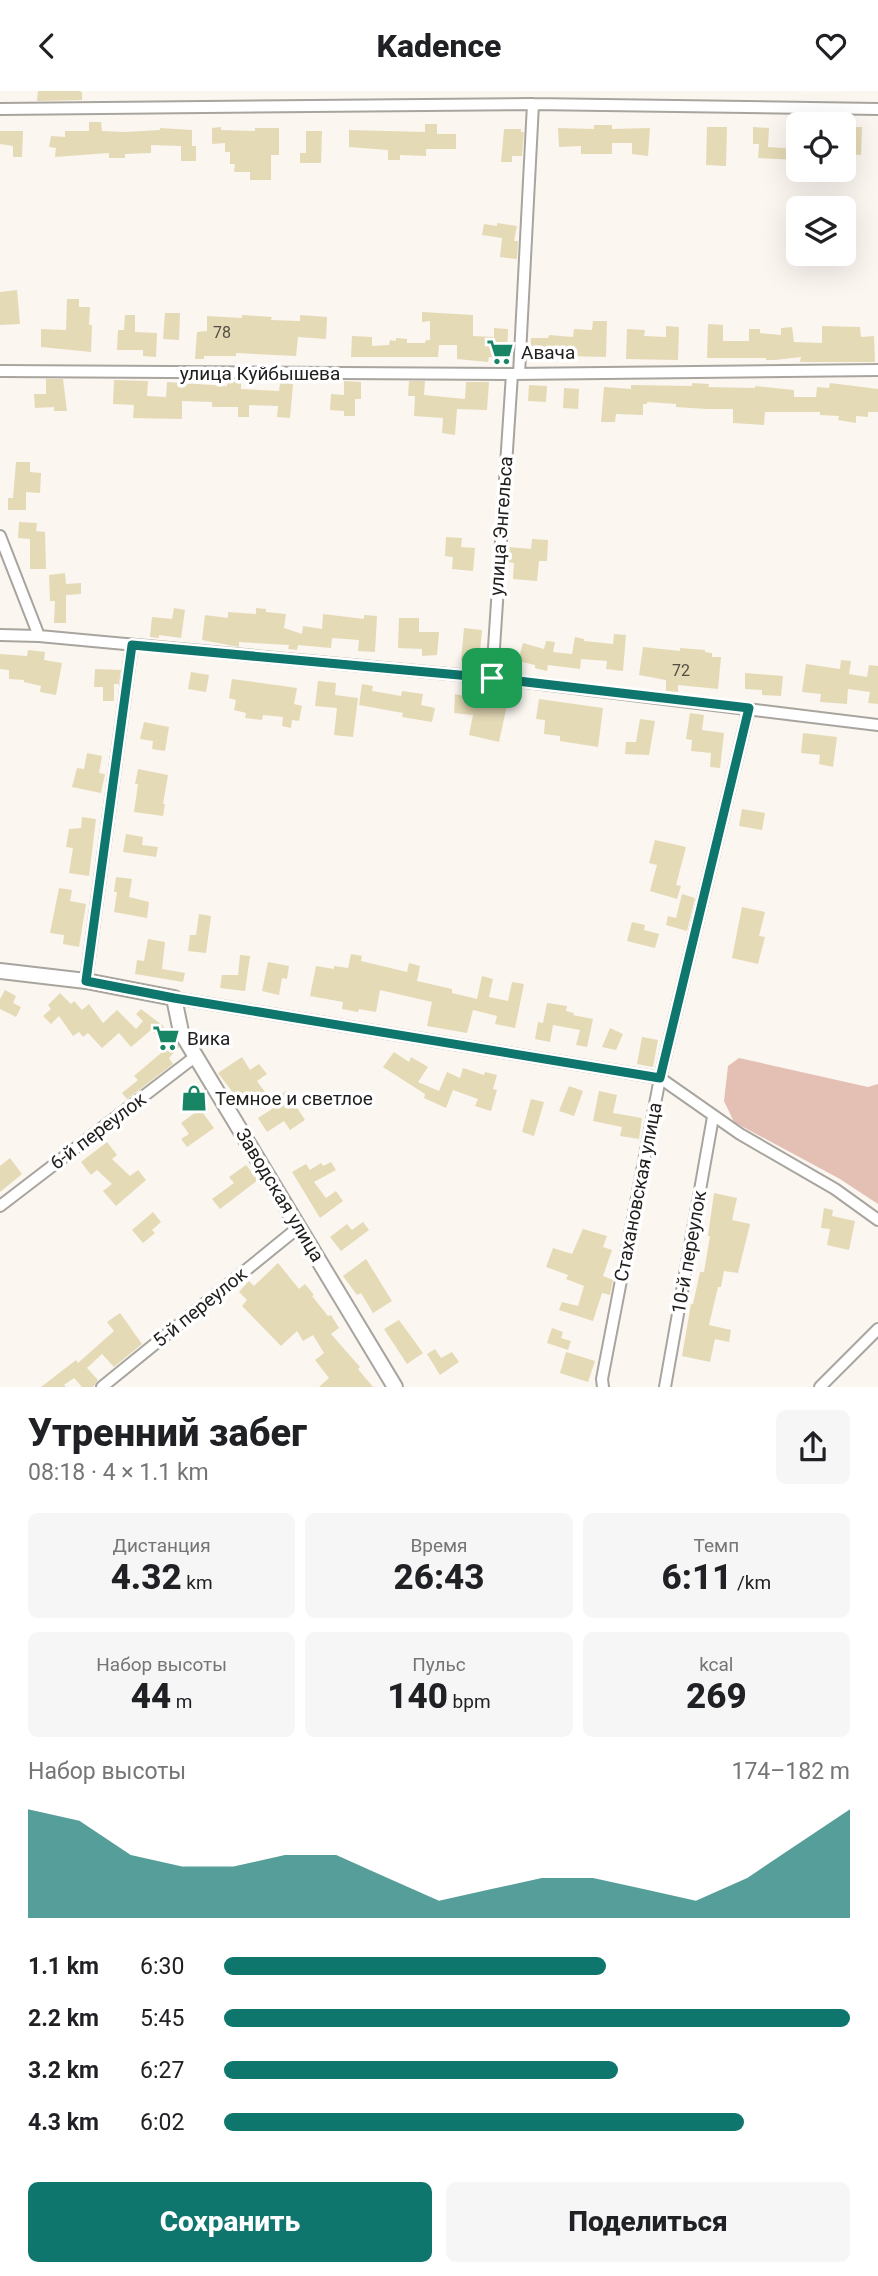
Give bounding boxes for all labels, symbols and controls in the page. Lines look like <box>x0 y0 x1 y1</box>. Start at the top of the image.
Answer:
icon: back <box>28 27 66 65</box>
text: Kadence <box>377 27 501 65</box>
icon: heart <box>812 27 850 65</box>
map controls <box>786 112 856 266</box>
button: locate <box>786 112 856 182</box>
button: layers <box>786 196 856 266</box>
house number: 78 <box>213 323 231 342</box>
supermarket icon: Авача <box>485 337 515 367</box>
place label: Авача <box>521 341 575 364</box>
street label: улица Куйбышева <box>180 362 340 385</box>
street label: улица Энгельса <box>485 455 517 597</box>
pin <box>462 648 522 708</box>
icon: arrive <box>473 659 511 697</box>
house number: 72 <box>672 661 690 680</box>
supermarket icon: Вика <box>151 1023 181 1053</box>
place label: Вика <box>187 1027 230 1050</box>
shop icon: Темное и светлое <box>179 1083 209 1113</box>
street label: 6-й переулок <box>46 1087 151 1174</box>
place label: Темное и светлое <box>215 1087 373 1110</box>
street label: Стахановская улица <box>609 1100 667 1284</box>
street label: Заводская улица <box>231 1124 329 1266</box>
street label: 10-й переулок <box>667 1188 711 1315</box>
street label: 5-й переулок <box>148 1262 252 1352</box>
button: share <box>776 1410 850 1484</box>
text: Утренний забег <box>28 1411 307 1455</box>
text: 08:18 · 4 × 1.1 km <box>28 1459 209 1486</box>
text: Дистанция <box>113 1534 211 1557</box>
text: Время <box>410 1534 468 1557</box>
text: Темп <box>694 1534 739 1557</box>
text: 4.32 <box>111 1557 182 1598</box>
text: 26:43 <box>394 1557 484 1598</box>
text: 6:11 <box>662 1557 732 1598</box>
text: km <box>182 1571 213 1594</box>
text: /km <box>732 1571 771 1594</box>
text: Набор высоты <box>96 1653 227 1676</box>
text: Пульс <box>412 1653 466 1676</box>
text: kcal <box>699 1653 734 1676</box>
text: 44 <box>131 1676 171 1717</box>
text: 140 <box>387 1676 448 1717</box>
text: 269 <box>686 1676 747 1717</box>
text: m <box>171 1690 193 1713</box>
text: bpm <box>448 1690 491 1713</box>
text: Набор высоты <box>28 1758 186 1785</box>
text: 174–182 m <box>731 1758 850 1785</box>
text: 1.1 km <box>28 1953 99 1980</box>
text: 6:30 <box>140 1953 184 1980</box>
text: 2.2 km <box>28 2005 99 2032</box>
text: 5:45 <box>140 2005 184 2032</box>
text: 3.2 km <box>28 2057 99 2084</box>
text: 6:27 <box>140 2057 184 2084</box>
text: 4.3 km <box>28 2109 99 2136</box>
text: 6:02 <box>140 2109 184 2136</box>
button: Сохранить <box>28 2182 432 2262</box>
button: Поделиться <box>446 2182 850 2262</box>

